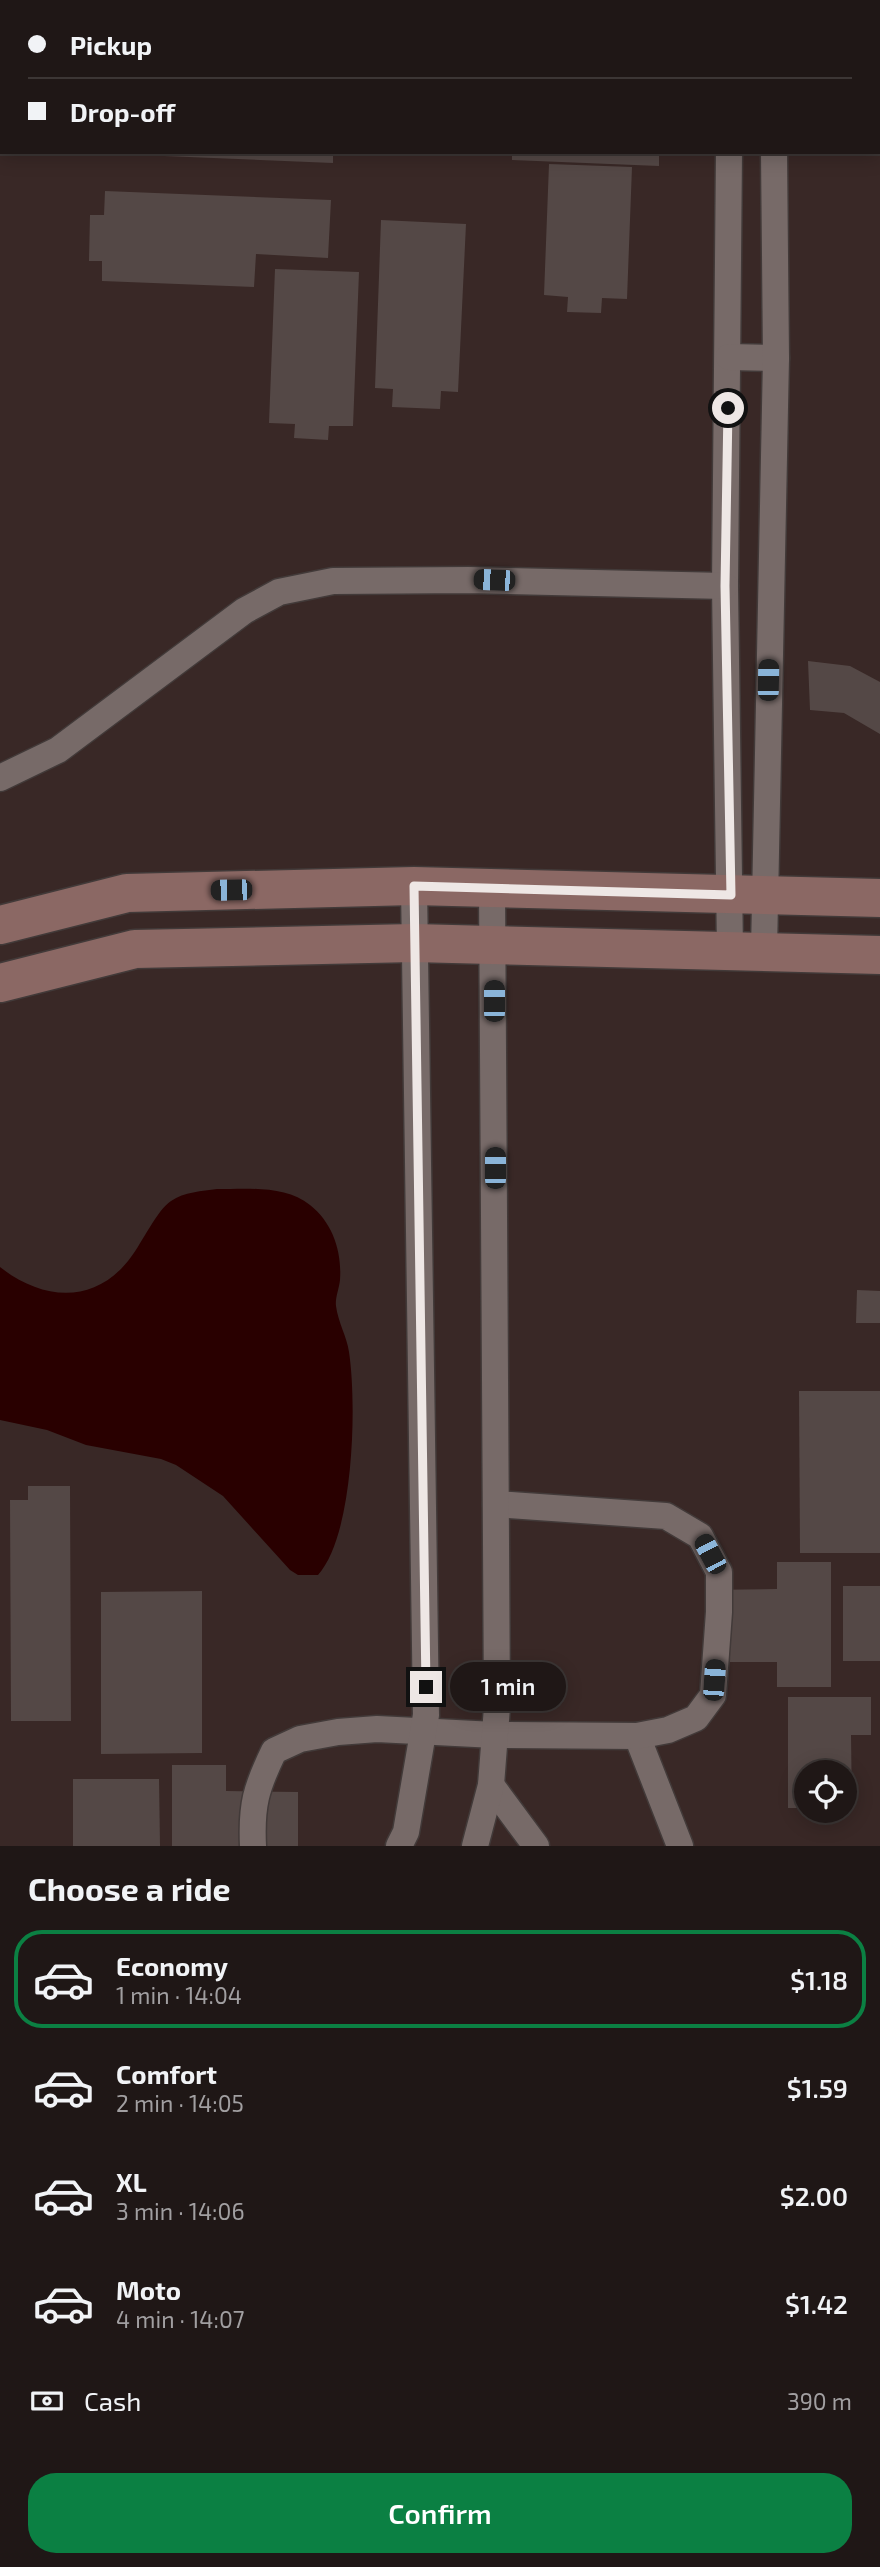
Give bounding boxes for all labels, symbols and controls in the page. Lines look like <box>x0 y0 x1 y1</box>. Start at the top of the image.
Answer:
text: Pickup <box>70 29 152 60</box>
text: Drop-off <box>70 96 175 127</box>
route start <box>712 392 744 424</box>
car <box>473 569 516 591</box>
car <box>758 659 779 701</box>
car <box>210 879 253 901</box>
car <box>484 980 505 1022</box>
car <box>485 1147 506 1189</box>
car <box>691 1531 730 1577</box>
car <box>703 1658 726 1702</box>
callout: 1 min <box>450 1662 566 1712</box>
route end <box>410 1671 442 1703</box>
text: 1 min <box>481 1672 535 1700</box>
map controls <box>794 1760 857 1823</box>
button: locate <box>794 1760 857 1823</box>
text: Choose a ride <box>28 1869 231 1907</box>
icon: car <box>32 1948 95 2011</box>
text: Economy <box>116 1950 228 1981</box>
text: $1.18 <box>790 1964 848 1995</box>
text: 1 min · 14:04 <box>116 1981 242 2009</box>
icon: car <box>32 2056 95 2119</box>
text: Comfort <box>116 2058 217 2089</box>
text: $1.59 <box>787 2072 848 2103</box>
text: 2 min · 14:05 <box>116 2089 244 2117</box>
icon: car <box>32 2164 95 2227</box>
text: XL <box>116 2166 147 2197</box>
text: $2.00 <box>780 2180 848 2211</box>
text: 3 min · 14:06 <box>116 2197 245 2225</box>
icon: car <box>32 2272 95 2335</box>
text: Moto <box>116 2274 181 2305</box>
text: $1.42 <box>785 2288 848 2319</box>
text: 4 min · 14:07 <box>116 2305 245 2333</box>
icon: cash <box>28 2382 66 2420</box>
text: Cash <box>84 2385 141 2416</box>
text: 390 m <box>787 2387 852 2415</box>
button: Confirm <box>28 2473 852 2553</box>

